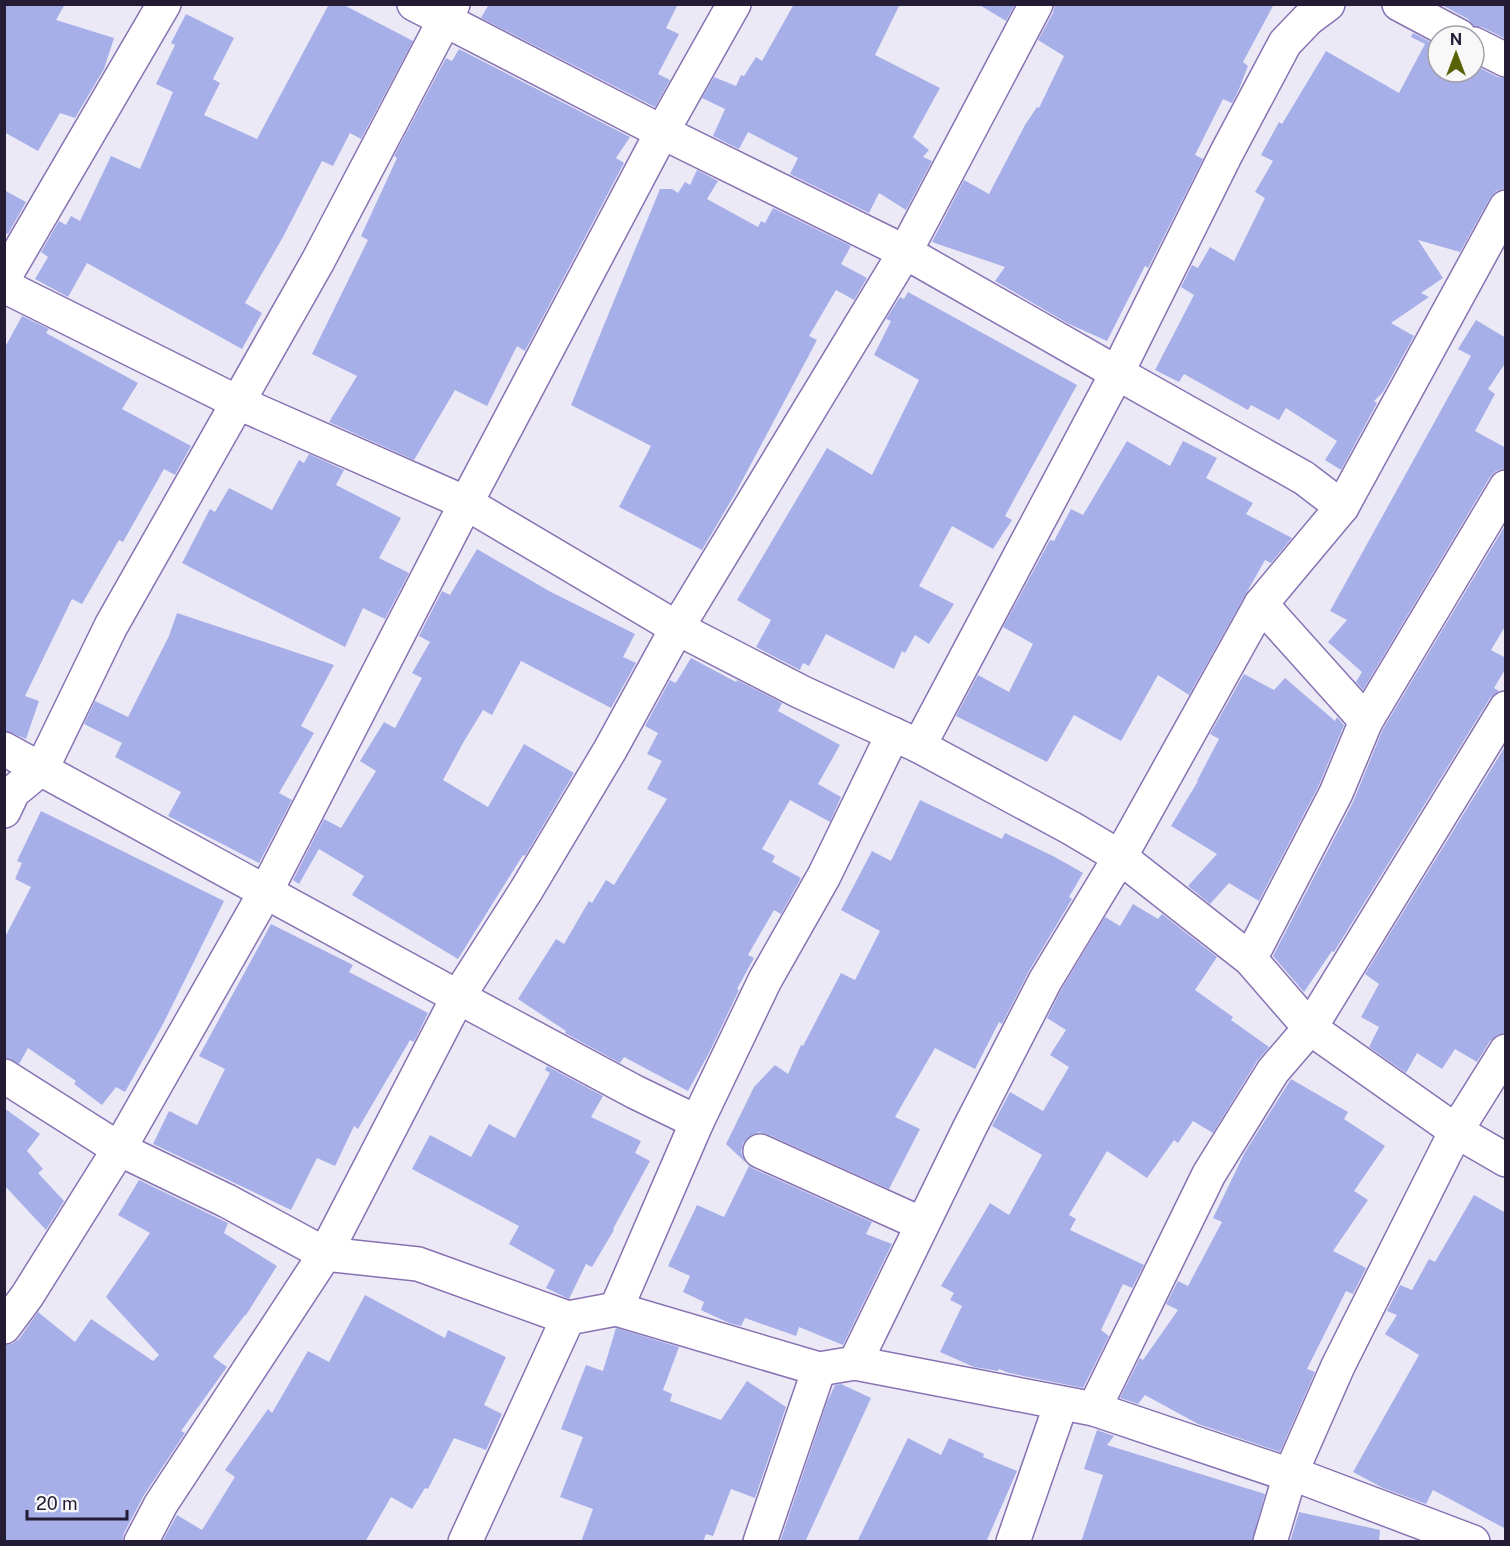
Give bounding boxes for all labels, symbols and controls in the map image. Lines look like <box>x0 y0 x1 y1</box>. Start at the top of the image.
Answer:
north arrow <box>1426 24 1486 84</box>
text: N <box>1450 30 1462 49</box>
scale bar <box>27 1483 128 1521</box>
text: 20 m <box>36 1493 78 1514</box>

